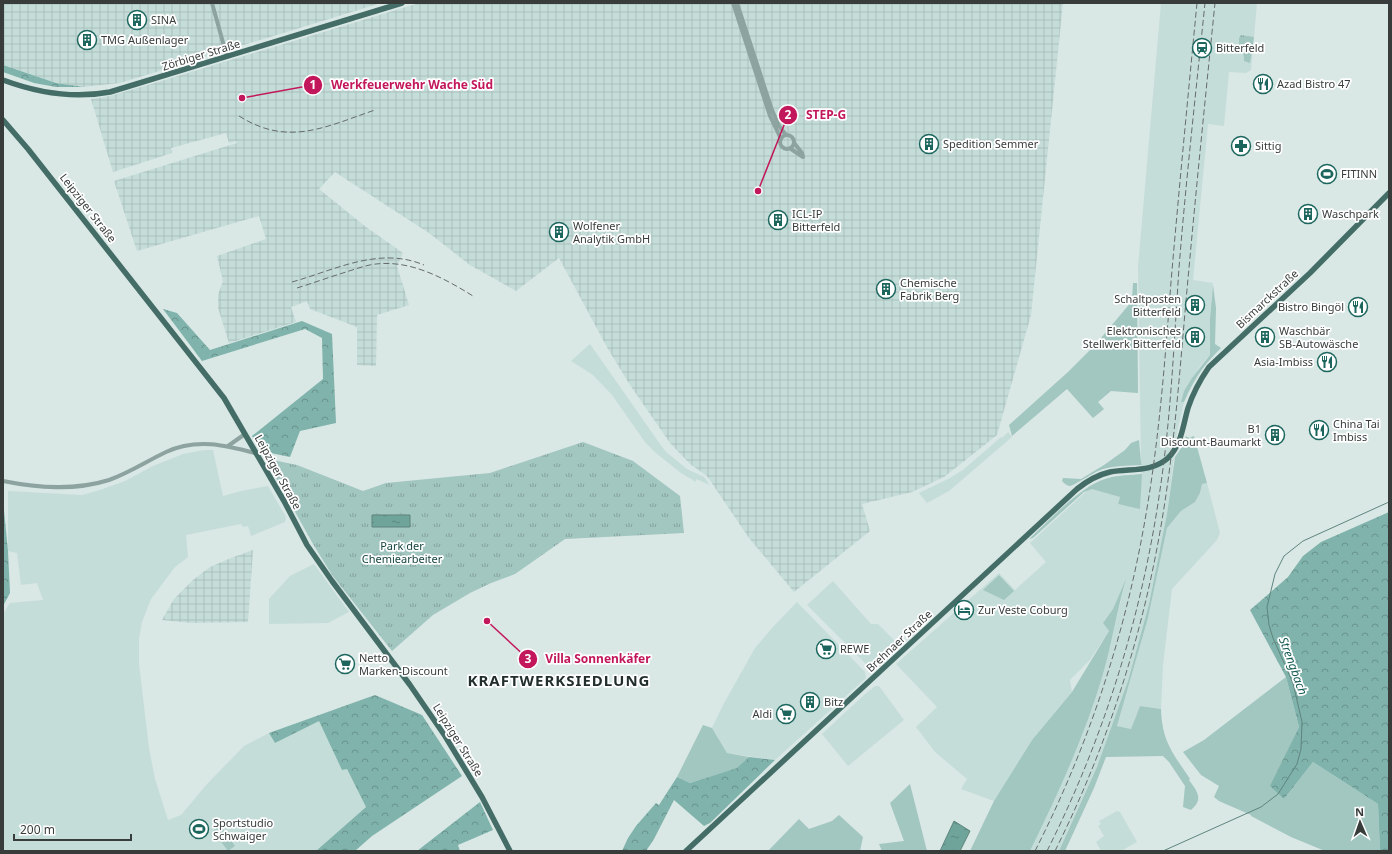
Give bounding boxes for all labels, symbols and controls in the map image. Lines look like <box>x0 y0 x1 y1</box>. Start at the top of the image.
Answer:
building icon: SINA <box>126 9 148 31</box>
place label: SINA <box>151 12 177 27</box>
building icon: TMG Außenlager <box>76 29 98 51</box>
place label: TMG Außenlager <box>101 32 189 47</box>
street label: Zörbiger Straße <box>160 35 242 74</box>
station icon: Bitterfeld <box>1191 37 1213 59</box>
place label: Bitterfeld <box>1216 40 1264 55</box>
callout: Werkfeuerwehr Wache Süd <box>303 73 501 97</box>
restaurant icon: Azad Bistro 47 <box>1252 73 1274 95</box>
text: 1 <box>310 76 316 93</box>
text: Werkfeuerwehr Wache Süd <box>331 76 493 93</box>
place label: Azad Bistro 47 <box>1277 76 1351 91</box>
callout: STEP-G <box>778 103 854 127</box>
text: 2 <box>785 106 792 123</box>
text: STEP-G <box>806 106 846 123</box>
building icon: Spedition Semmer <box>918 133 940 155</box>
pharmacy icon: Sittig <box>1230 135 1252 157</box>
place label: Spedition Semmer <box>943 136 1039 151</box>
place label: Sittig <box>1255 138 1281 153</box>
sports icon: FITINN <box>1316 163 1338 185</box>
place label: FITINN <box>1341 166 1377 181</box>
street label: Leipziger Straße <box>57 170 120 245</box>
building icon: Waschpark <box>1297 203 1319 225</box>
place label: ICL-IP Bitterfeld <box>792 206 840 234</box>
place label: Waschpark <box>1322 206 1379 221</box>
building icon: ICL-IP Bitterfeld <box>767 209 789 231</box>
place label: Wolfener Analytik GmbH <box>573 218 650 246</box>
building icon: Wolfener Analytik GmbH <box>548 221 570 243</box>
street label: Bismarckstraße <box>1232 266 1301 331</box>
place label: Chemische Fabrik Berg <box>900 275 959 303</box>
building icon: Chemische Fabrik Berg <box>875 278 897 300</box>
place label: Schaltposten Bitterfeld <box>1114 291 1181 319</box>
building icon: Schaltposten Bitterfeld <box>1184 294 1206 316</box>
restaurant icon: Bistro Bingöl <box>1347 296 1369 318</box>
place label: Bistro Bingöl <box>1278 299 1344 314</box>
place label: Elektronisches Stellwerk Bitterfeld <box>1083 323 1181 351</box>
place label: Waschbär SB-Autowäsche <box>1279 323 1358 351</box>
building icon: Elektronisches Stellwerk Bitterfeld <box>1184 326 1206 348</box>
building icon: Waschbär SB-Autowäsche <box>1254 326 1276 348</box>
restaurant icon: Asia-Imbiss <box>1316 351 1338 373</box>
place label: Asia-Imbiss <box>1254 354 1313 369</box>
place label: China Tai Imbiss <box>1333 416 1380 444</box>
restaurant icon: China Tai Imbiss <box>1308 419 1330 441</box>
place label: B1 Discount-Baumarkt <box>1161 421 1261 449</box>
building icon: B1 Discount-Baumarkt <box>1264 424 1286 446</box>
street label: Leipziger Straße <box>252 432 305 512</box>
park label: Park der Chemiearbeiter <box>362 538 443 566</box>
hotel icon: Zur Veste Coburg <box>953 599 975 621</box>
place label: Zur Veste Coburg <box>978 602 1068 617</box>
street label: Brehnaer Straße <box>863 606 935 675</box>
water label: Strengbach <box>1275 634 1312 697</box>
supermarket icon: REWE <box>815 638 837 660</box>
place label: REWE <box>840 641 869 656</box>
callout: Villa Sonnenkäfer <box>518 647 659 671</box>
place label: Netto Marken-Discount <box>359 650 448 678</box>
text: 3 <box>525 650 532 667</box>
text: Villa Sonnenkäfer <box>545 650 651 667</box>
supermarket icon: Netto Marken-Discount <box>334 653 356 675</box>
district label: KRAFTWERKSIEDLUNG <box>468 670 650 690</box>
building icon: Bitz <box>799 691 821 713</box>
place label: Bitz <box>824 694 843 709</box>
street label: Leipziger Straße <box>430 700 487 779</box>
supermarket icon: Aldi <box>775 703 797 725</box>
place label: Aldi <box>753 706 772 721</box>
north arrow <box>1340 802 1380 842</box>
text: N <box>1355 804 1364 819</box>
place label: Sportstudio Schwaiger <box>213 815 274 843</box>
scale bar <box>14 816 131 842</box>
sports icon: Sportstudio Schwaiger <box>188 818 210 840</box>
text: 200 m <box>20 821 55 838</box>

